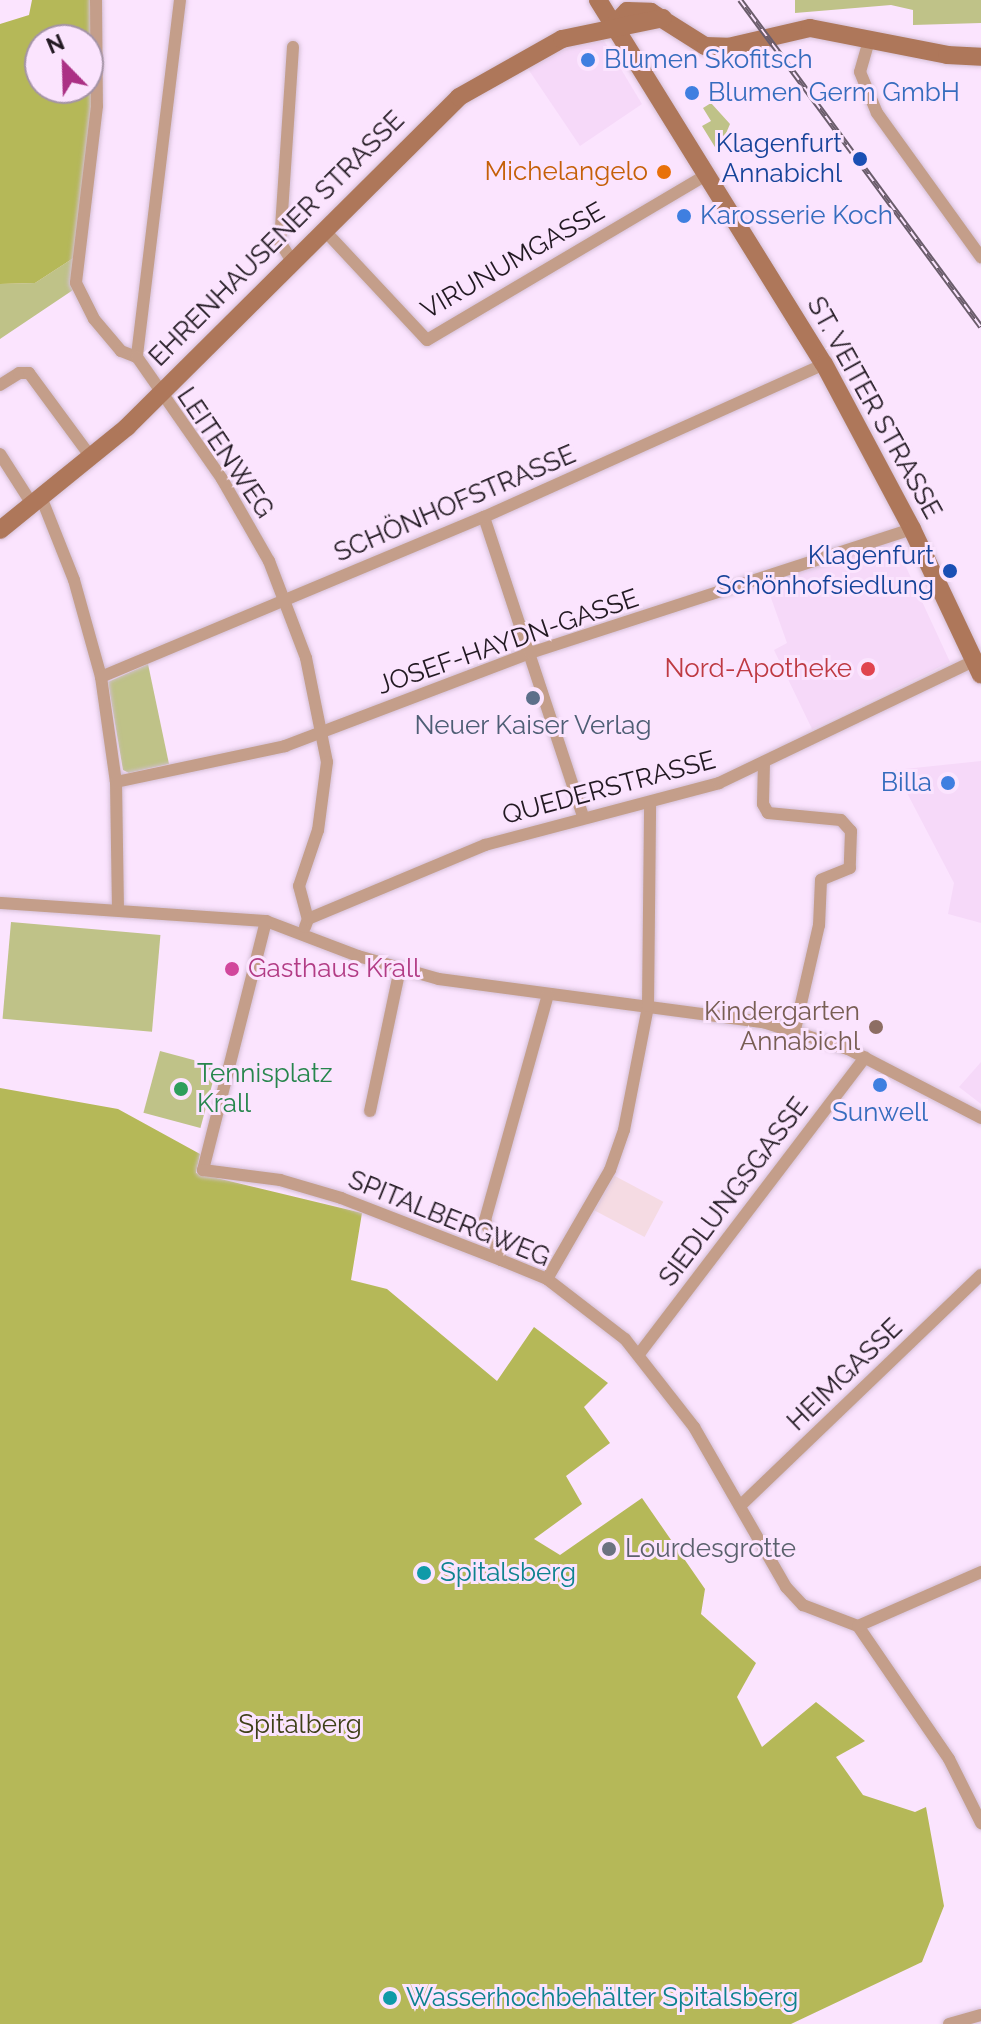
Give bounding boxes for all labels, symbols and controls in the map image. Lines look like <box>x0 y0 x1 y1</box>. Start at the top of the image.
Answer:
north arrow <box>24 24 104 104</box>
text: N <box>43 29 68 59</box>
place label: Blumen Skofitsch <box>604 44 813 76</box>
marker: Blumen Skofitsch <box>579 51 597 69</box>
place label: Blumen Germ GmbH <box>708 77 960 109</box>
marker: Blumen Germ GmbH <box>683 84 701 102</box>
street label: EHRENHAUSENER STRASSE <box>143 105 411 373</box>
place label: Klagenfurt Annabichl <box>716 128 842 190</box>
marker: Klagenfurt Annabichl <box>849 148 871 170</box>
place label: Michelangelo <box>485 156 648 188</box>
marker: Michelangelo <box>655 163 673 181</box>
street label: VIRUNUMGASSE <box>416 196 610 326</box>
place label: Karosserie Koch <box>700 200 893 232</box>
marker: Karosserie Koch <box>675 207 693 225</box>
street label: ST. VEITER STRASSE <box>800 291 948 525</box>
street label: LEITENWEG <box>170 382 280 524</box>
street label: SCHÖNHOFSTRASSE <box>330 439 580 569</box>
place label: Klagenfurt Schönhofsiedlung <box>716 540 934 602</box>
marker: Klagenfurt Schönhofsiedlung <box>941 562 959 580</box>
street label: JOSEF-HAYDN-GASSE <box>373 583 643 701</box>
place label: Nord-Apotheke <box>665 653 852 685</box>
marker: Nord-Apotheke <box>859 660 877 678</box>
marker: Neuer Kaiser Verlag <box>524 689 542 707</box>
place label: Neuer Kaiser Verlag <box>413 710 653 742</box>
street label: QUEDERSTRASSE <box>499 745 719 831</box>
place label: Billa <box>881 767 932 799</box>
marker: Billa <box>939 774 957 792</box>
place label: Gasthaus Krall <box>248 953 420 985</box>
marker: Gasthaus Krall <box>223 960 241 978</box>
place label: Kindergarten Annabichl <box>704 996 860 1058</box>
marker: Kindergarten Annabichl <box>867 1018 885 1036</box>
place label: Tennisplatz Krall <box>197 1058 332 1120</box>
marker: Sunwell <box>871 1076 889 1094</box>
marker: Tennisplatz Krall <box>172 1080 190 1098</box>
street label: SIEDLUNGSGASSE <box>653 1091 815 1293</box>
place label: Sunwell <box>832 1097 928 1129</box>
street label: SPITALBERGWEG <box>344 1164 554 1274</box>
street label: HEIMGASSE <box>781 1313 909 1437</box>
place label: Lourdesgrotte <box>625 1533 796 1565</box>
marker: Lourdesgrotte <box>600 1540 618 1558</box>
place label: Spitalsberg <box>440 1557 576 1589</box>
marker: Spitalsberg <box>415 1564 433 1582</box>
park label: Spitalberg <box>238 1709 362 1741</box>
place label: Wasserhochbehälter Spitalsberg <box>406 1982 799 2014</box>
marker: Wasserhochbehälter Spitalsberg <box>381 1989 399 2007</box>

